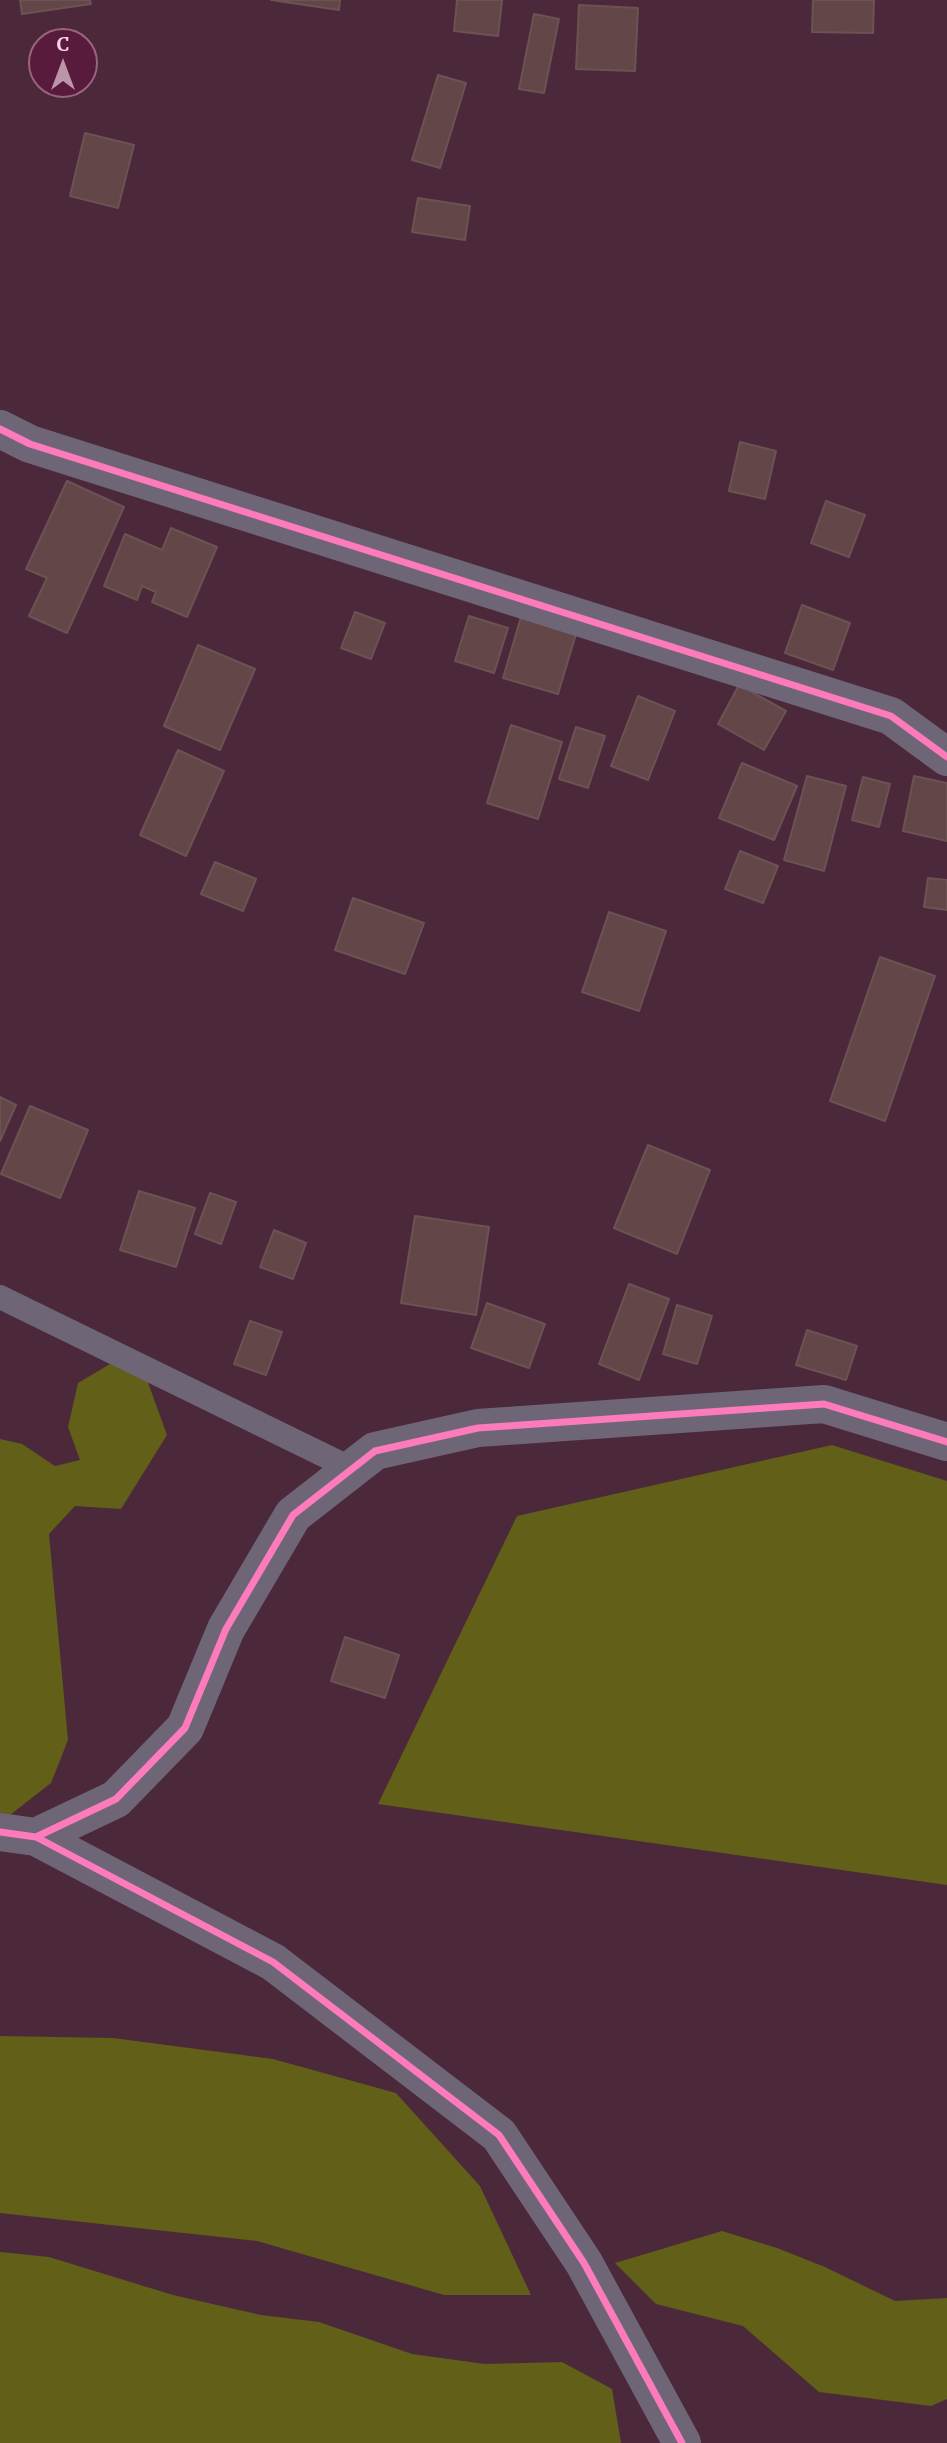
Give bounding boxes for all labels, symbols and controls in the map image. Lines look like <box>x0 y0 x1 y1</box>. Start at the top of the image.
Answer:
north arrow <box>28 28 98 98</box>
text: С <box>57 32 69 56</box>

